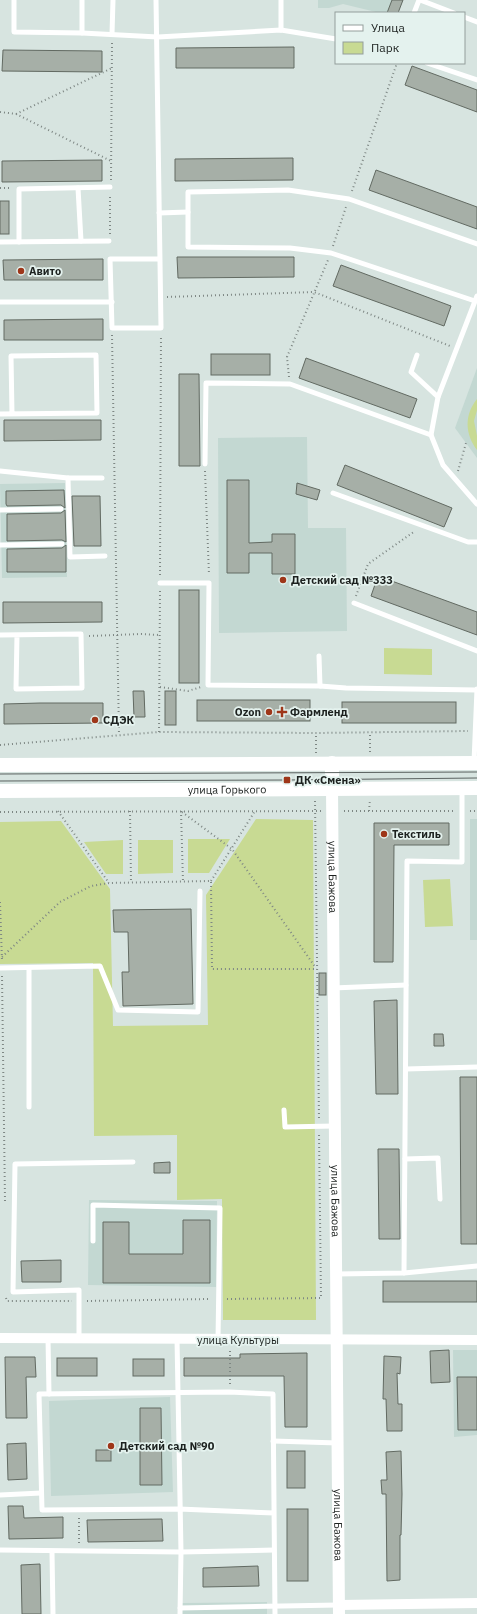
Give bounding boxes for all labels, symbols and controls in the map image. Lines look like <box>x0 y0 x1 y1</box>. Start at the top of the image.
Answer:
legend <box>335 12 465 64</box>
text: Улица <box>371 20 405 35</box>
text: Парк <box>371 40 400 55</box>
place label: Авито <box>29 264 61 278</box>
marker: Авито <box>16 266 26 276</box>
place label: Детский сад №333 <box>291 573 393 587</box>
marker: Детский сад №333 <box>278 575 288 585</box>
place label: Ozon <box>235 705 261 719</box>
place label: Фармленд <box>290 705 349 719</box>
marker: Ozon <box>264 707 274 717</box>
marker: Фармленд <box>277 707 287 717</box>
place label: СДЭК <box>103 713 134 727</box>
marker: СДЭК <box>90 715 100 725</box>
place label: ДК «Смена» <box>295 773 361 787</box>
marker: ДК «Смена» <box>282 775 292 785</box>
street label: улица Горького <box>188 782 266 797</box>
place label: Текстиль <box>392 827 441 841</box>
marker: Текстиль <box>379 829 389 839</box>
street label: улица Бажова <box>325 841 340 913</box>
street label: улица Бажова <box>328 1165 343 1237</box>
street label: улица Культуры <box>197 1333 279 1347</box>
place label: Детский сад №90 <box>119 1439 215 1453</box>
marker: Детский сад №90 <box>106 1441 116 1451</box>
street label: улица Бажова <box>331 1489 346 1561</box>

